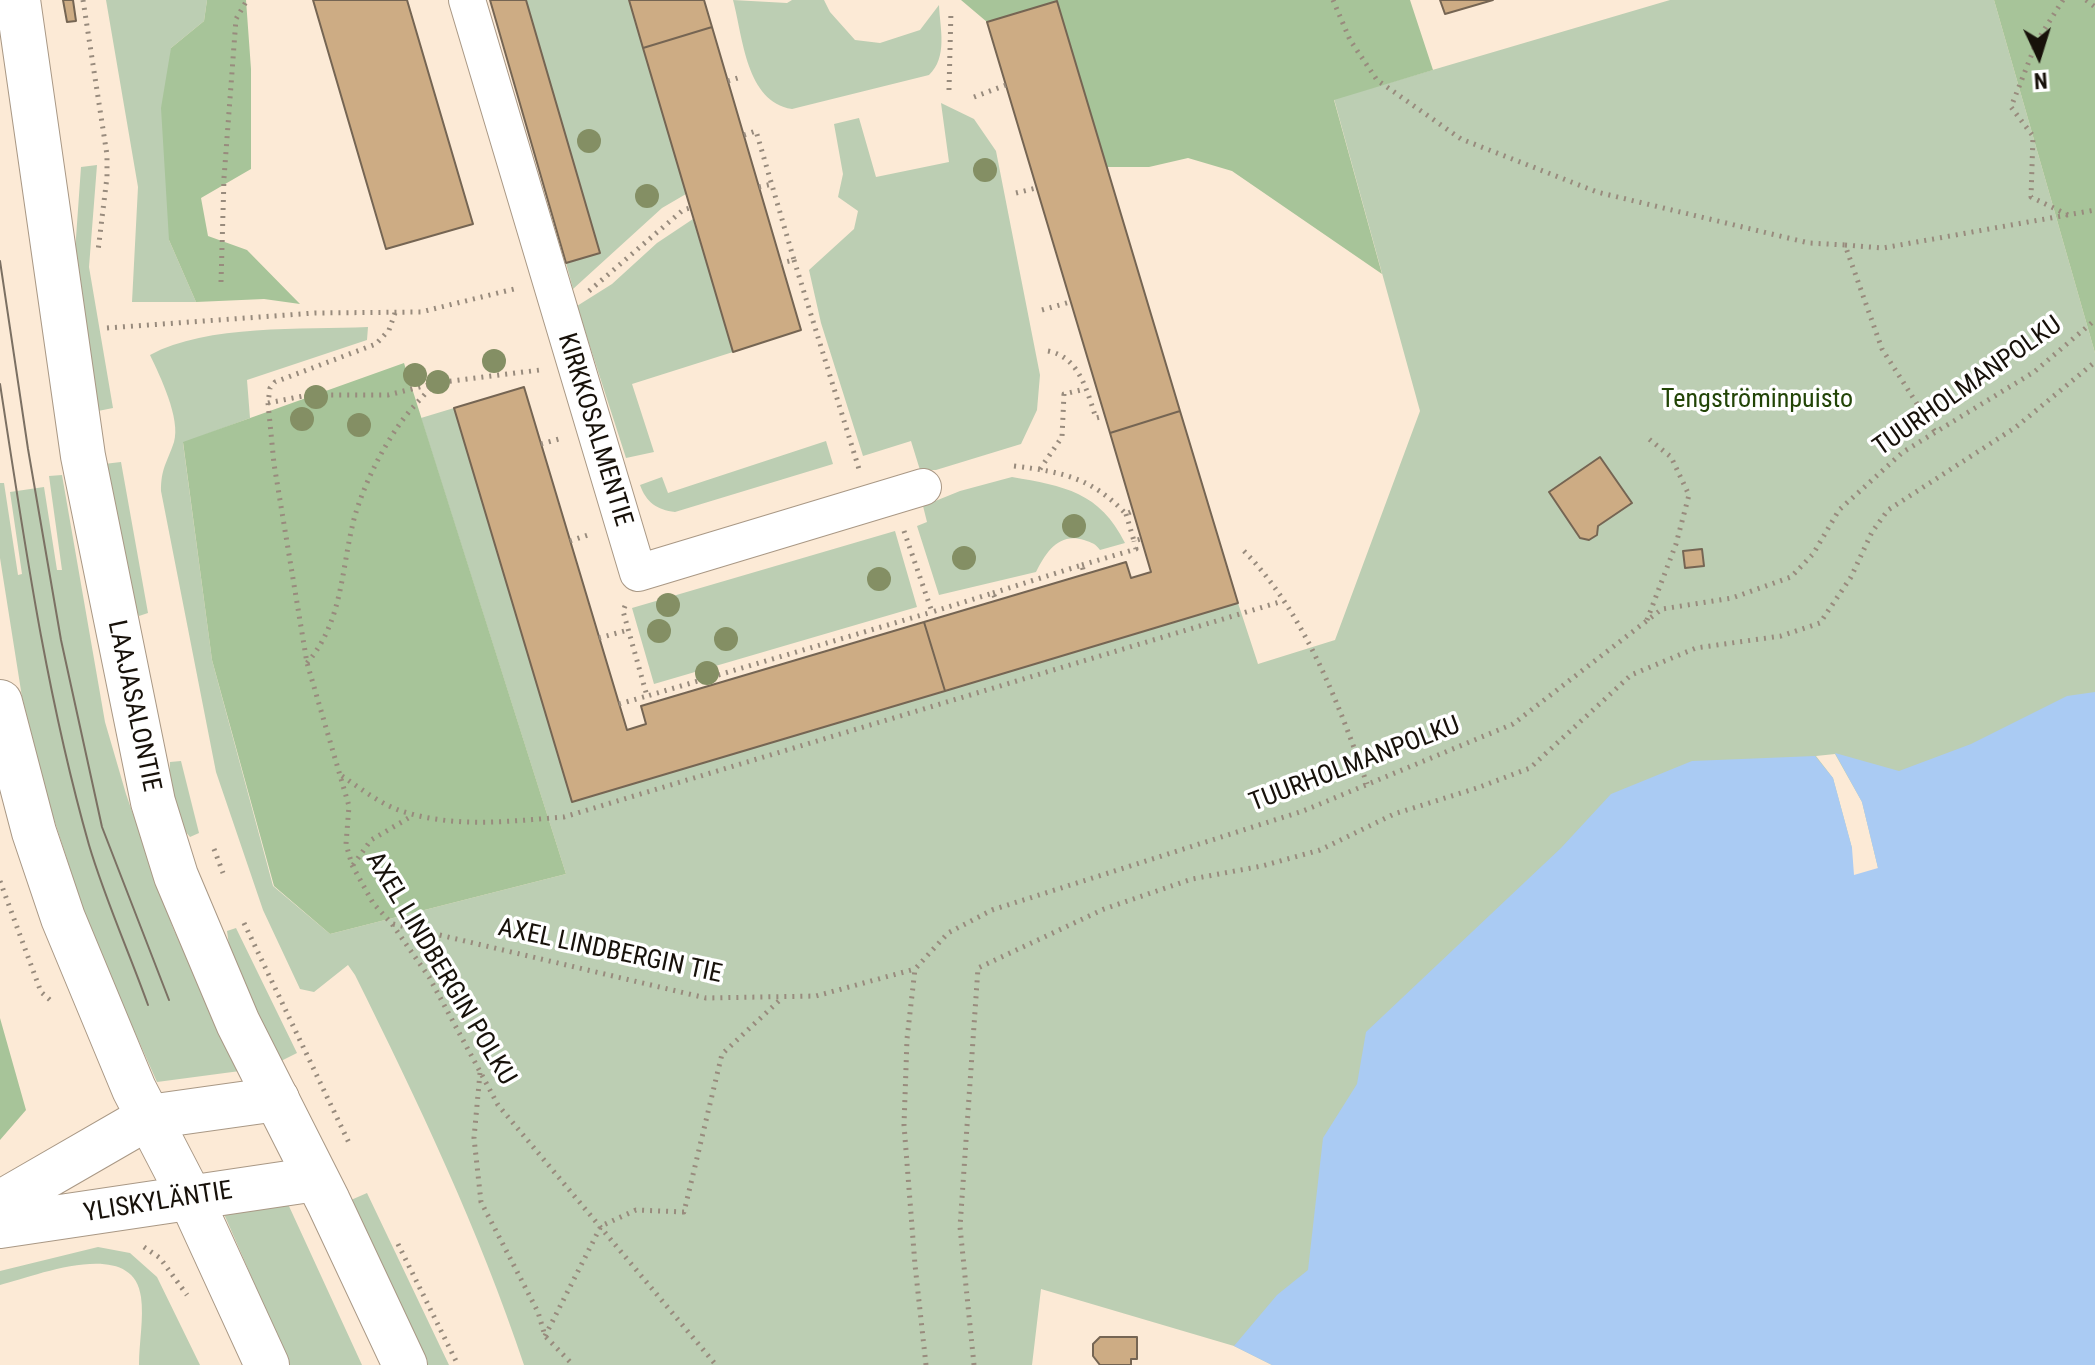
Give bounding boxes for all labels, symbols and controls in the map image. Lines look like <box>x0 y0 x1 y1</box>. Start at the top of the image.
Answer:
north arrow <box>1999 16 2079 96</box>
text: N <box>2033 67 2048 93</box>
street label: TUURHOLMANPOLKU <box>1868 310 2068 464</box>
street label: KIRKKOSALMENTIE <box>550 330 638 530</box>
park label: Tengströminpuisto <box>1661 384 1853 416</box>
street label: LAAJASALONTIE <box>100 618 166 794</box>
street label: TUURHOLMANPOLKU <box>1245 711 1465 819</box>
street label: AXEL LINDBERGIN POLKU <box>358 847 522 1091</box>
street label: AXEL LINDBERGIN TIE <box>495 913 725 991</box>
street label: YLISKYLÄNTIE <box>81 1176 235 1230</box>

